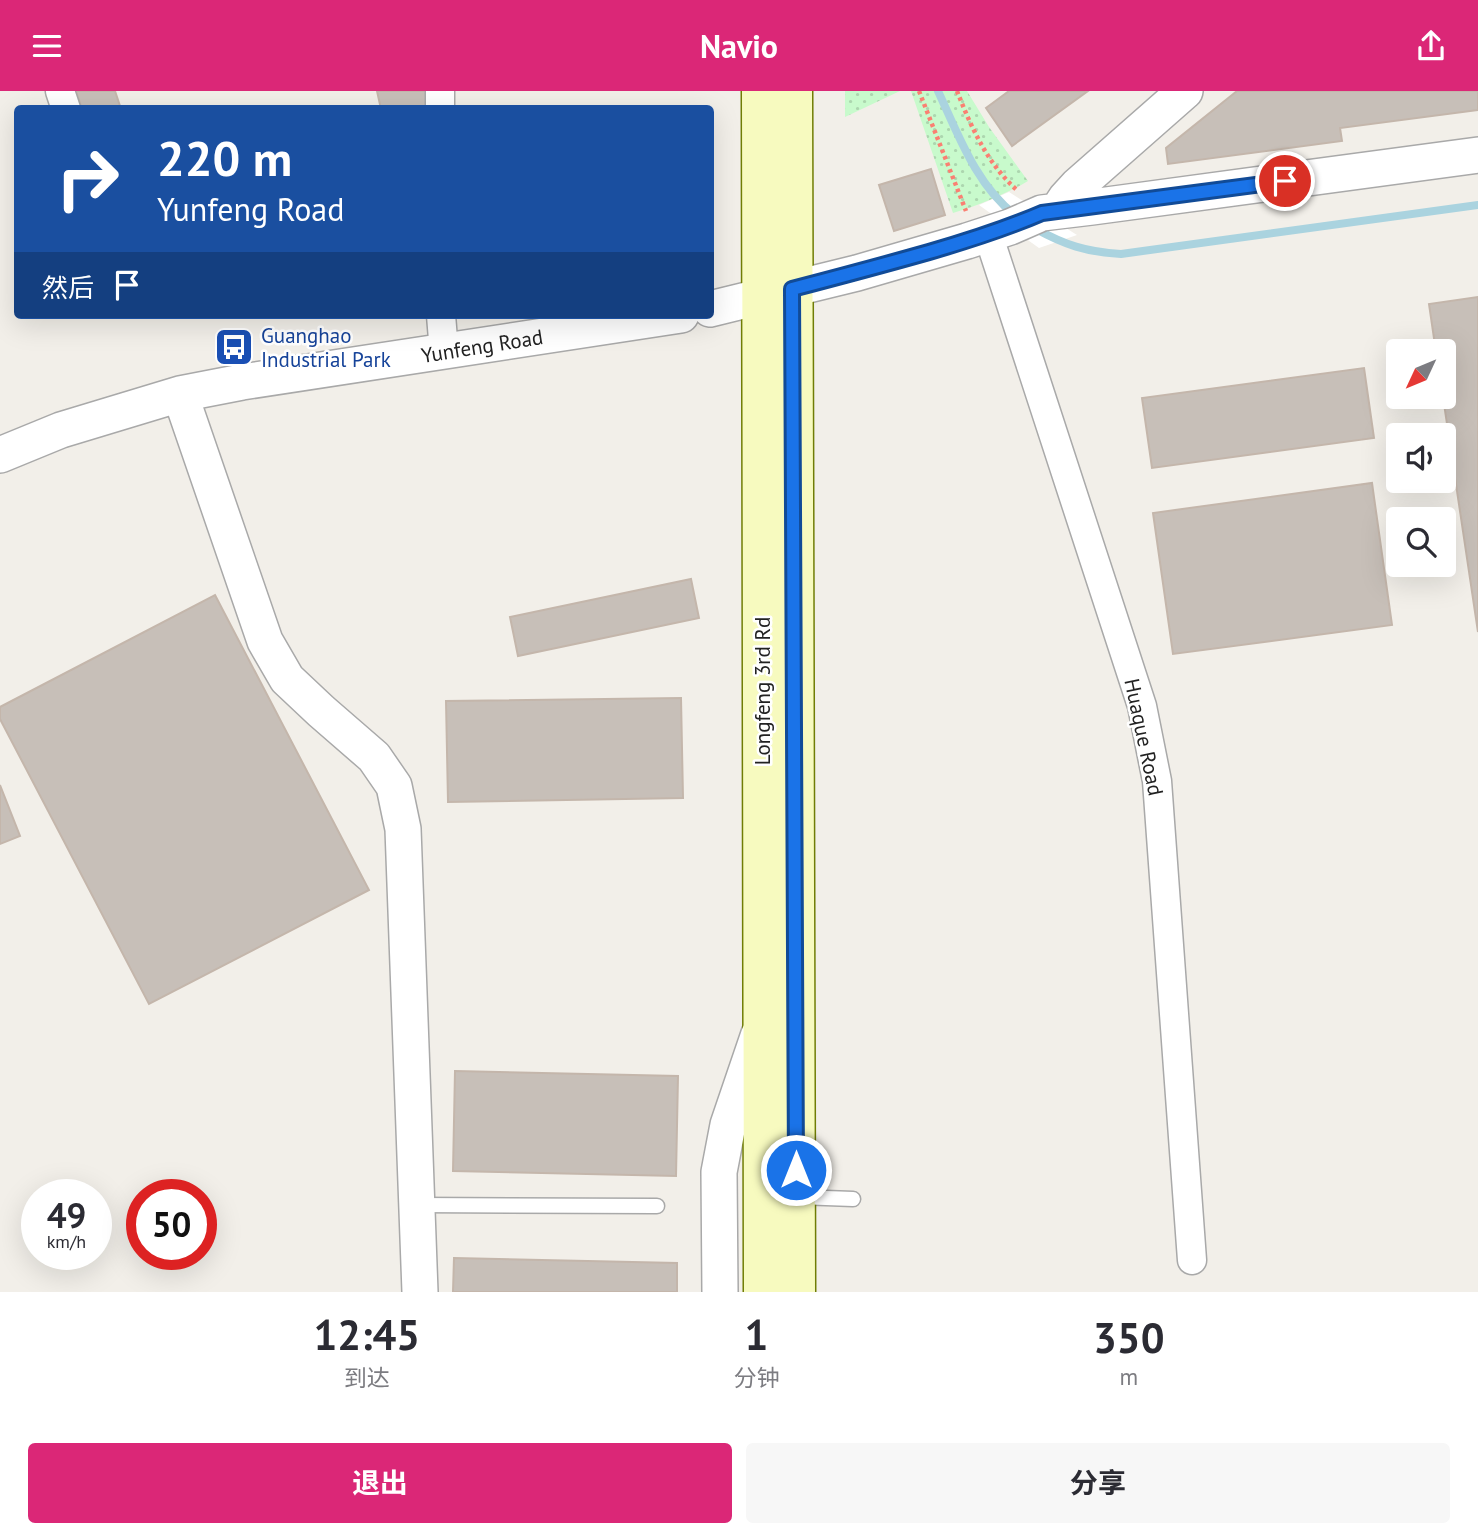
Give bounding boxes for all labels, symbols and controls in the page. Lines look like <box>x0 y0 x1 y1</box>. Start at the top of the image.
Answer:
text: Navio <box>700 25 778 67</box>
icon: menu <box>28 27 66 65</box>
icon: share <box>1412 27 1450 65</box>
text: 220 m <box>157 126 292 190</box>
icon: right <box>42 133 133 224</box>
pin <box>1255 151 1315 211</box>
icon: arrive <box>1266 162 1304 200</box>
text: Yunfeng Road <box>157 188 344 230</box>
icon: arrive <box>108 266 146 304</box>
text: 然后 <box>42 271 94 304</box>
place label: Guanghao Industrial Park <box>261 322 391 373</box>
street label: Yunfeng Road <box>419 323 545 369</box>
bus stop icon: Guanghao Industrial Park <box>213 326 255 368</box>
north arrow <box>1386 339 1456 409</box>
map controls <box>1386 339 1456 577</box>
button: sound <box>1386 423 1456 493</box>
button: search <box>1386 507 1456 577</box>
street label: Longfeng 3rd Rd <box>749 617 776 765</box>
street label: Huaque Road <box>1118 676 1170 798</box>
position arrow <box>759 1133 833 1207</box>
speed limit sign: 50 <box>126 1179 217 1270</box>
text: 49 <box>47 1192 86 1238</box>
text: km/h <box>47 1230 86 1253</box>
text: 12:45 <box>313 1307 420 1362</box>
text: 1 <box>745 1307 768 1362</box>
text: 350 <box>1093 1310 1164 1365</box>
text: m <box>1119 1362 1138 1391</box>
text: 到达 <box>344 1363 390 1392</box>
text: 分钟 <box>734 1363 780 1392</box>
button: 退出 <box>28 1443 732 1523</box>
button: 分享 <box>746 1443 1450 1523</box>

